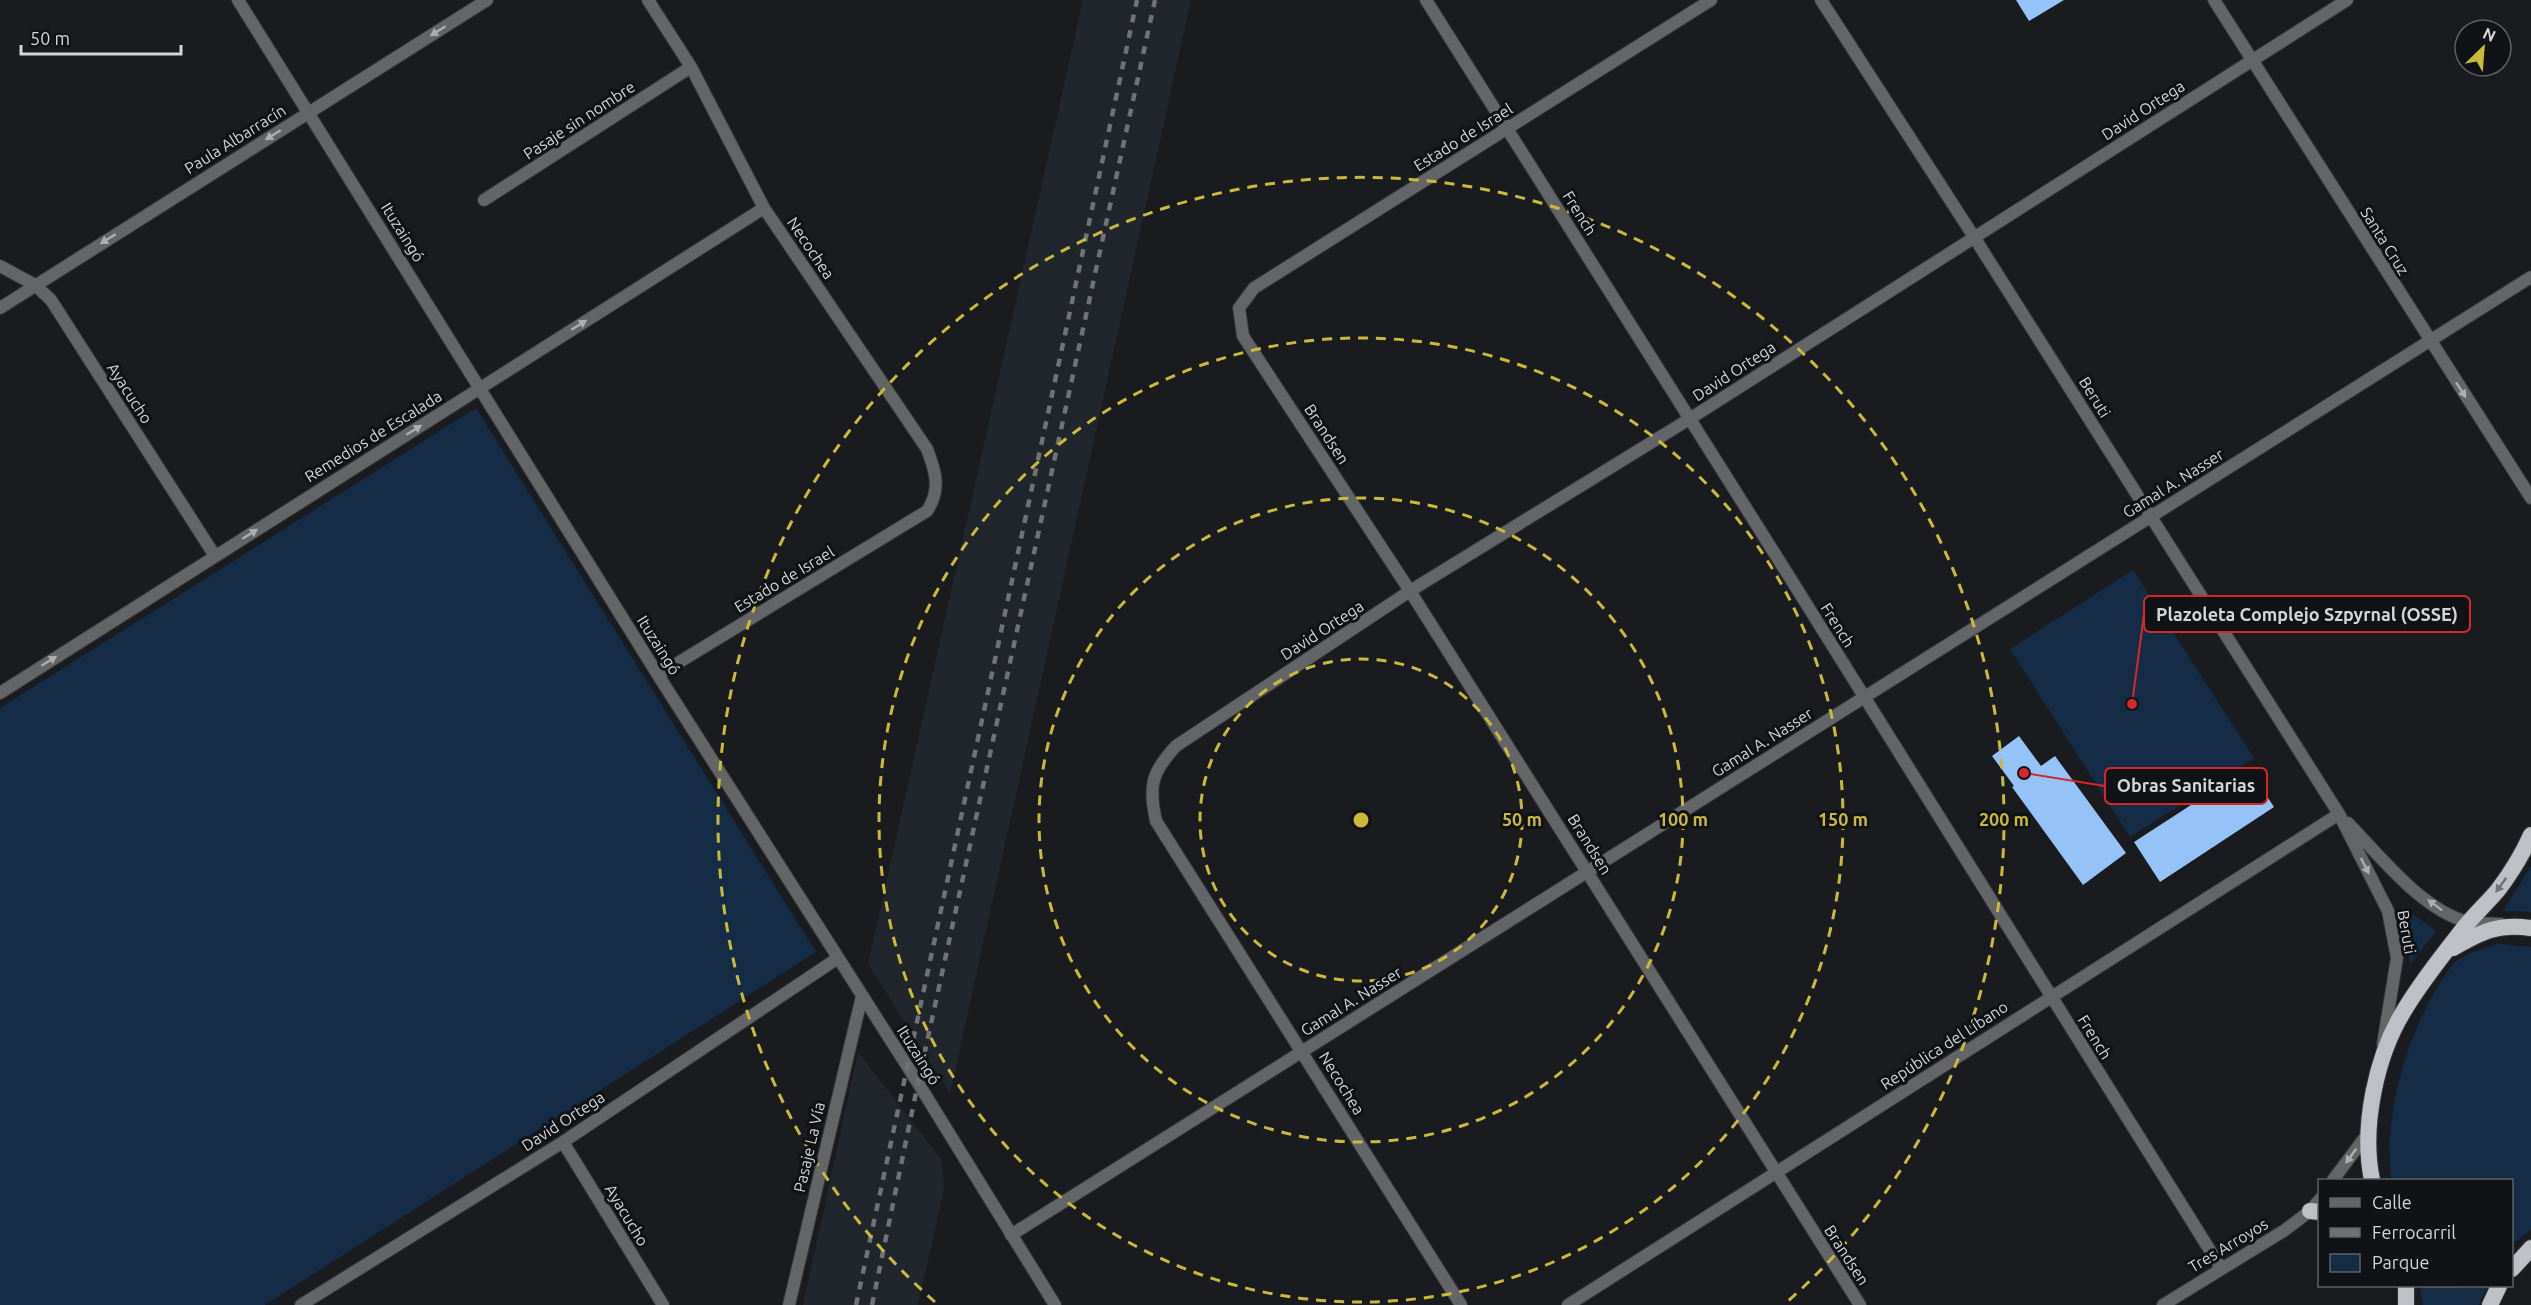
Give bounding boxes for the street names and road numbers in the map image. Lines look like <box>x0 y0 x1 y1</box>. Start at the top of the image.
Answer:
street label: Pasaje sin nombre <box>520 77 638 163</box>
street label: David Ortega <box>2098 77 2188 143</box>
street label: Estado de Israel <box>1410 99 1516 175</box>
street label: Paula Albarracín <box>181 101 289 177</box>
street label: French <box>1559 188 1601 238</box>
street label: Ituzaingó <box>378 199 428 265</box>
street label: Santa Cruz <box>2357 204 2413 278</box>
street label: Necochea <box>784 214 838 282</box>
street label: David Ortega <box>1689 338 1779 404</box>
street label: Ayacucho <box>104 359 156 427</box>
street label: Beruti <box>2076 373 2114 421</box>
street label: Remedios de Escalada <box>301 386 445 486</box>
street label: Brandsen <box>1301 401 1353 467</box>
street label: Gamal A. Nasser <box>2119 445 2227 521</box>
street label: Estado de Israel <box>731 542 837 616</box>
street label: David Ortega <box>1277 597 1367 663</box>
street label: French <box>1817 600 1859 650</box>
street label: Ituzaingó <box>634 612 684 678</box>
street label: Gamal A. Nasser <box>1708 704 1816 780</box>
street label: Brandsen <box>1564 810 1616 878</box>
street label: Beruti <box>2394 909 2420 955</box>
street label: Gamal A. Nasser <box>1297 963 1405 1039</box>
street label: República del Líbano <box>1877 997 2011 1093</box>
street label: French <box>2074 1012 2116 1062</box>
street label: Ituzaingó <box>894 1022 944 1088</box>
street label: Necochea <box>1316 1048 1368 1118</box>
street label: David Ortega <box>518 1088 608 1154</box>
street label: Pasaje La Vía <box>790 1100 828 1194</box>
street label: Ayacucho <box>602 1181 652 1249</box>
street label: Tres Arroyos <box>2185 1214 2271 1276</box>
street label: Brandsen <box>1821 1222 1873 1288</box>

